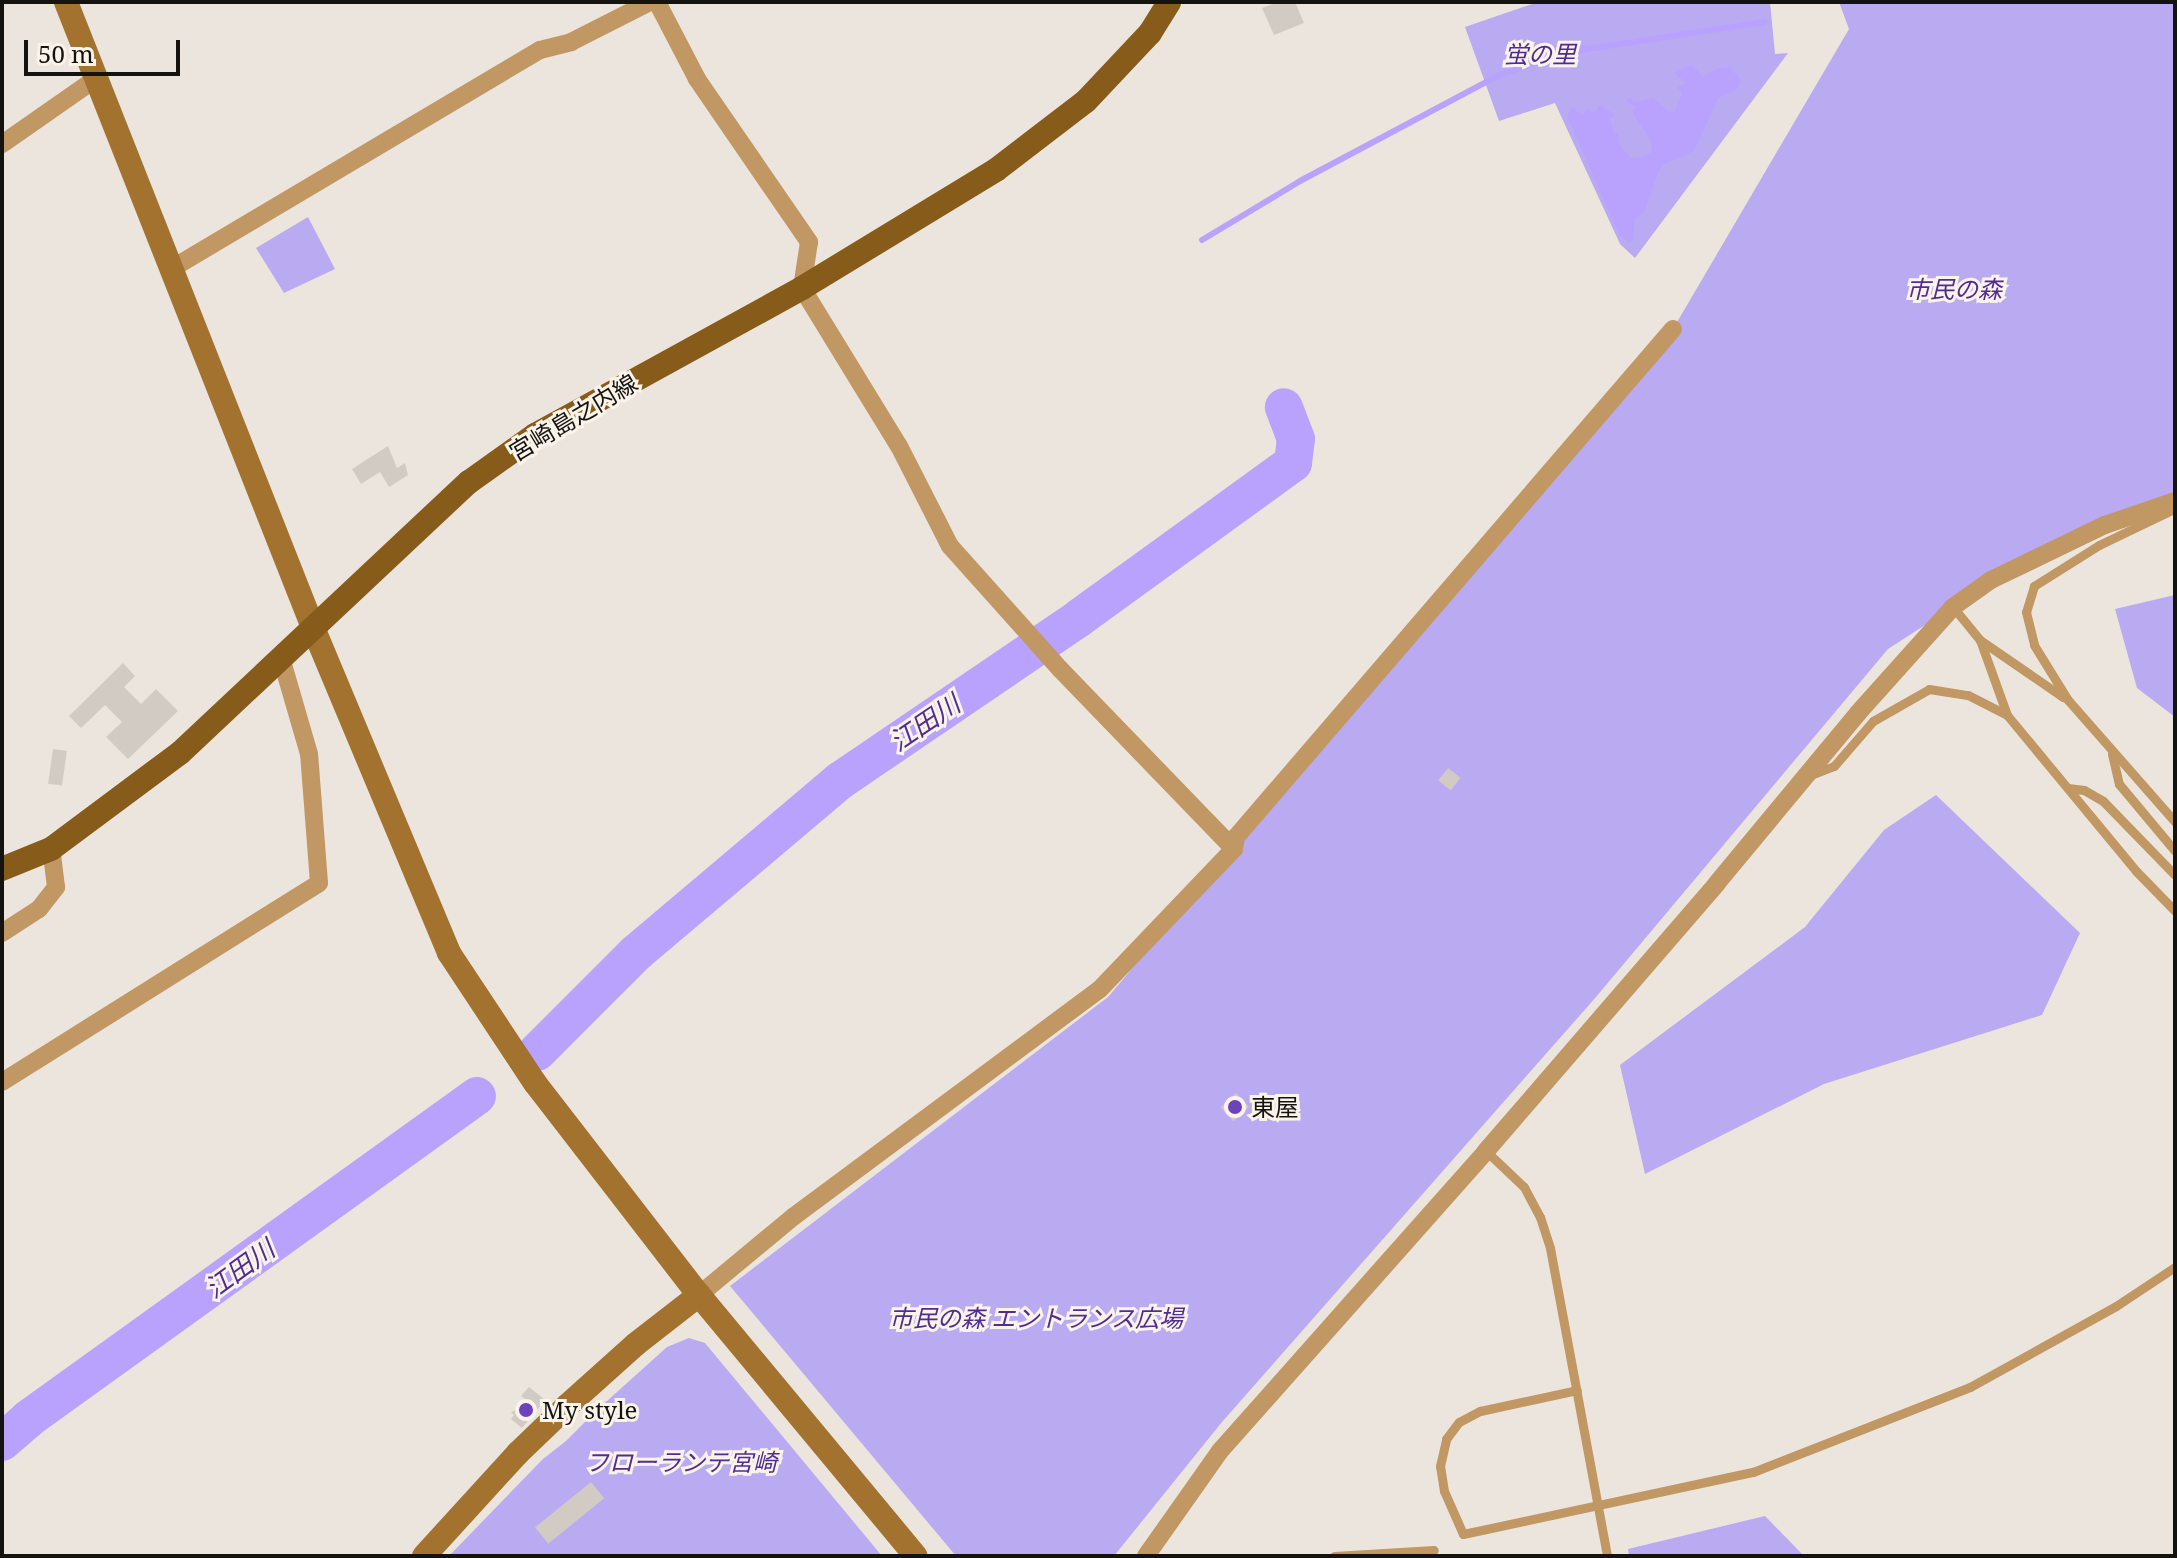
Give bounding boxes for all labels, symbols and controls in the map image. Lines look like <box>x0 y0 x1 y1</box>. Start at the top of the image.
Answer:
scale bar <box>28 24 184 74</box>
text: 50 m <box>38 37 94 70</box>
park label: 蛍の里 <box>1504 40 1576 68</box>
park label: 市民の森 <box>1906 275 2002 303</box>
street label: 宮崎島之内線 <box>504 368 642 466</box>
water label: 江田川 <box>884 688 966 758</box>
place label: 東屋 <box>1251 1093 1299 1121</box>
marker: 東屋 <box>1226 1098 1244 1116</box>
water label: 江田川 <box>199 1233 281 1305</box>
park label: 市民の森 エントランス広場 <box>889 1304 1183 1332</box>
place label: My style <box>542 1396 637 1424</box>
marker: My style <box>517 1401 535 1419</box>
park label: フローランテ宮崎 <box>585 1448 777 1476</box>

